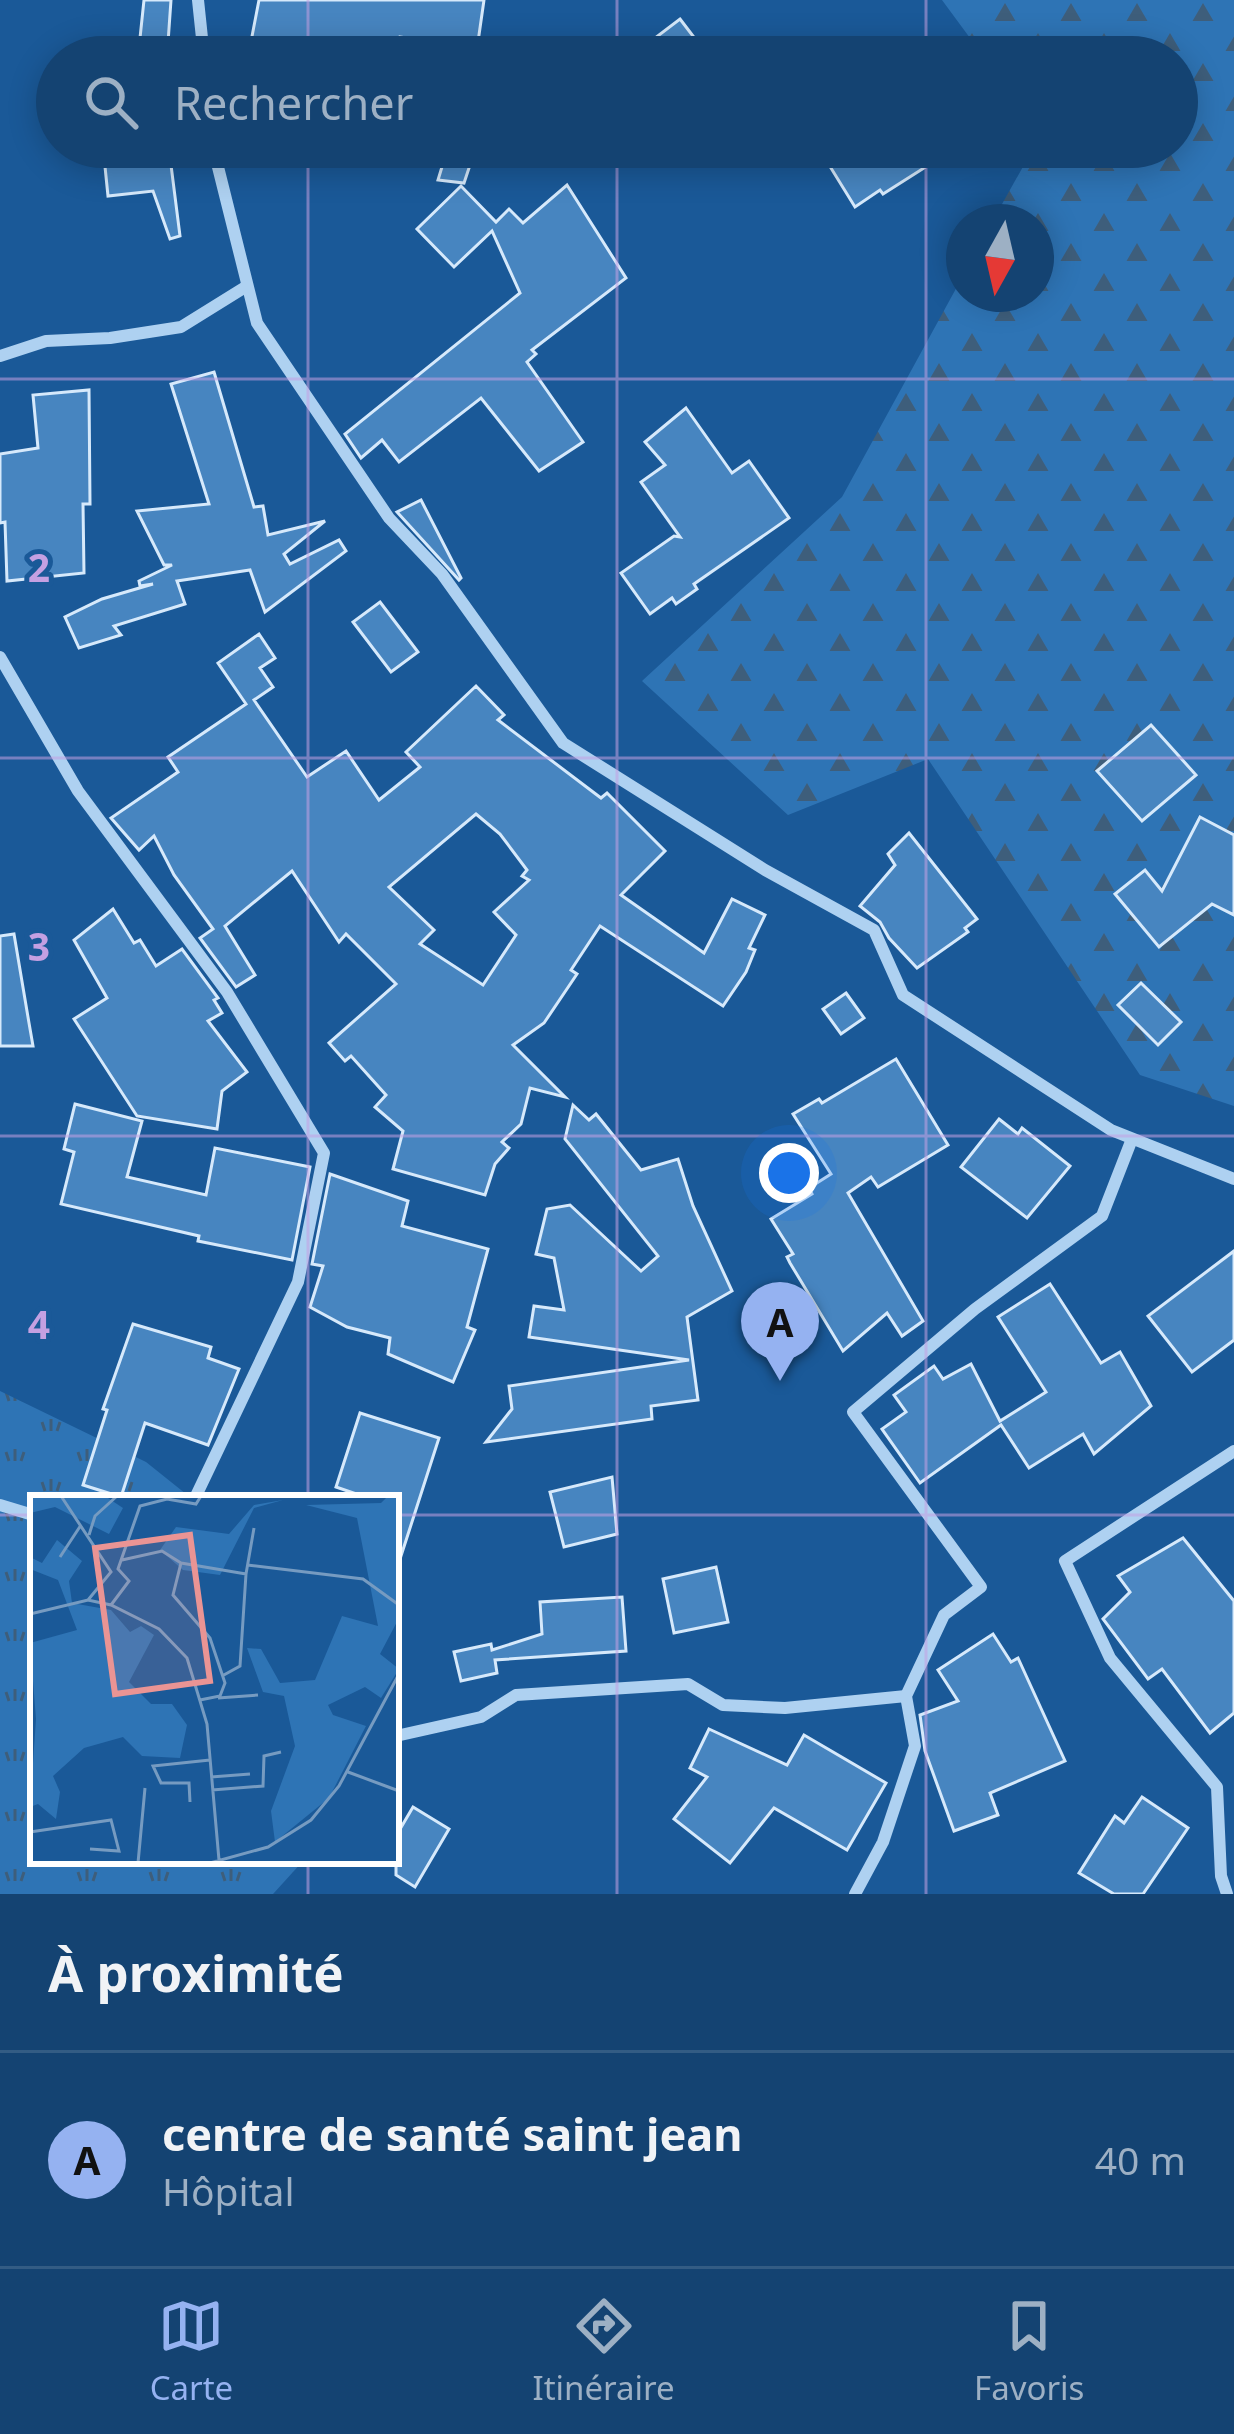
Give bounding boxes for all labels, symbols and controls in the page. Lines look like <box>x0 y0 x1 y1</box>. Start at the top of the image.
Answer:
search box <box>36 36 1198 168</box>
icon: search <box>78 69 144 135</box>
text: Rechercher <box>174 72 413 133</box>
north arrow <box>946 204 1054 312</box>
text: 2 <box>28 540 50 593</box>
text: 3 <box>28 919 50 972</box>
your location <box>759 1143 819 1203</box>
pin: A <box>741 1282 819 1381</box>
text: 4 <box>28 1297 50 1350</box>
inset map <box>30 1495 399 1864</box>
text: À proximité <box>48 1937 344 2007</box>
text: centre de santé saint jean <box>162 2103 743 2164</box>
text: A <box>74 2133 101 2186</box>
text: 40 m <box>1095 2133 1186 2186</box>
text: Hôpital <box>162 2164 295 2217</box>
tab: Carte <box>150 2293 233 2410</box>
tab: Itinéraire <box>533 2293 675 2410</box>
tab: Favoris <box>974 2293 1084 2410</box>

